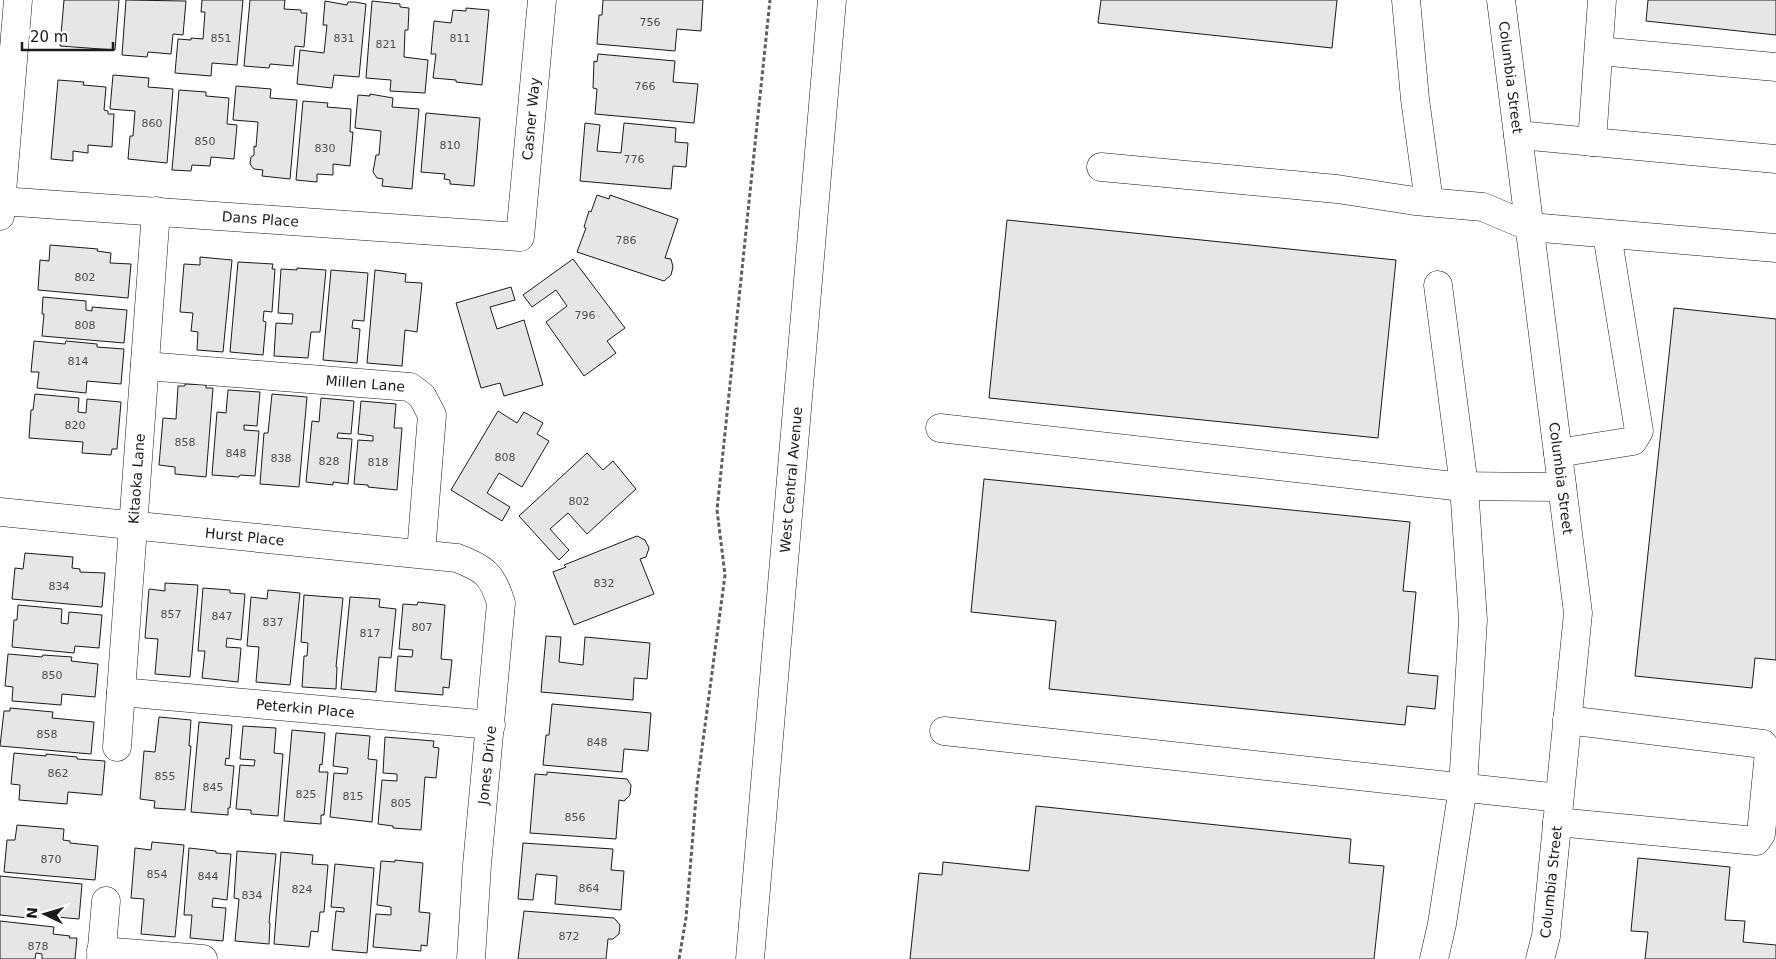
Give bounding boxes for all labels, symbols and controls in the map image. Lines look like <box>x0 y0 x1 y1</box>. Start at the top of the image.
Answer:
house number: 756 <box>640 16 661 29</box>
scale bar <box>22 20 114 52</box>
street label: Columbia Street <box>1496 20 1526 135</box>
text: 20 m <box>30 28 68 46</box>
house number: 851 <box>211 32 232 45</box>
house number: 831 <box>334 32 355 45</box>
house number: 811 <box>450 32 471 45</box>
house number: 821 <box>376 38 397 51</box>
street label: Casner Way <box>519 77 543 161</box>
house number: 766 <box>635 80 656 93</box>
house number: 860 <box>142 117 163 130</box>
house number: 850 <box>195 135 216 148</box>
house number: 810 <box>440 139 461 152</box>
house number: 830 <box>315 142 336 155</box>
house number: 776 <box>624 153 645 166</box>
street label: Dans Place <box>221 208 299 230</box>
house number: 786 <box>616 234 637 247</box>
house number: 802 <box>75 271 96 284</box>
house number: 796 <box>575 309 596 322</box>
house number: 808 <box>75 319 96 332</box>
house number: 814 <box>68 355 89 368</box>
street label: Millen Lane <box>325 372 406 395</box>
street label: West Central Avenue <box>777 406 805 553</box>
house number: 820 <box>65 419 86 432</box>
street label: Columbia Street <box>1546 421 1576 536</box>
street label: Kitaoka Lane <box>125 433 148 524</box>
house number: 858 <box>175 436 196 449</box>
house number: 848 <box>226 447 247 460</box>
house number: 808 <box>495 451 516 464</box>
house number: 838 <box>271 452 292 465</box>
house number: 828 <box>319 455 340 468</box>
house number: 818 <box>368 456 389 469</box>
house number: 802 <box>569 495 590 508</box>
street label: Hurst Place <box>204 525 285 549</box>
house number: 832 <box>594 577 615 590</box>
house number: 834 <box>49 580 70 593</box>
house number: 857 <box>161 608 182 621</box>
house number: 847 <box>212 610 233 623</box>
house number: 837 <box>263 616 284 629</box>
house number: 807 <box>412 621 433 634</box>
house number: 817 <box>360 627 381 640</box>
house number: 850 <box>42 669 63 682</box>
street label: Peterkin Place <box>255 696 355 721</box>
street label: Jones Drive <box>475 725 499 806</box>
house number: 858 <box>37 728 58 741</box>
house number: 848 <box>587 736 608 749</box>
house number: 862 <box>48 767 69 780</box>
house number: 855 <box>155 770 176 783</box>
house number: 845 <box>203 781 224 794</box>
house number: 825 <box>296 788 317 801</box>
house number: 815 <box>343 790 364 803</box>
house number: 805 <box>391 797 412 810</box>
house number: 856 <box>565 811 586 824</box>
street label: Columbia Street <box>1537 824 1565 939</box>
house number: 870 <box>41 853 62 866</box>
house number: 854 <box>147 868 168 881</box>
house number: 844 <box>198 870 219 883</box>
house number: 864 <box>579 882 600 895</box>
house number: 824 <box>292 883 313 896</box>
north arrow <box>20 889 70 939</box>
house number: 834 <box>242 889 263 902</box>
text: N <box>24 906 41 919</box>
house number: 872 <box>559 930 580 943</box>
house number: 878 <box>28 940 49 953</box>

